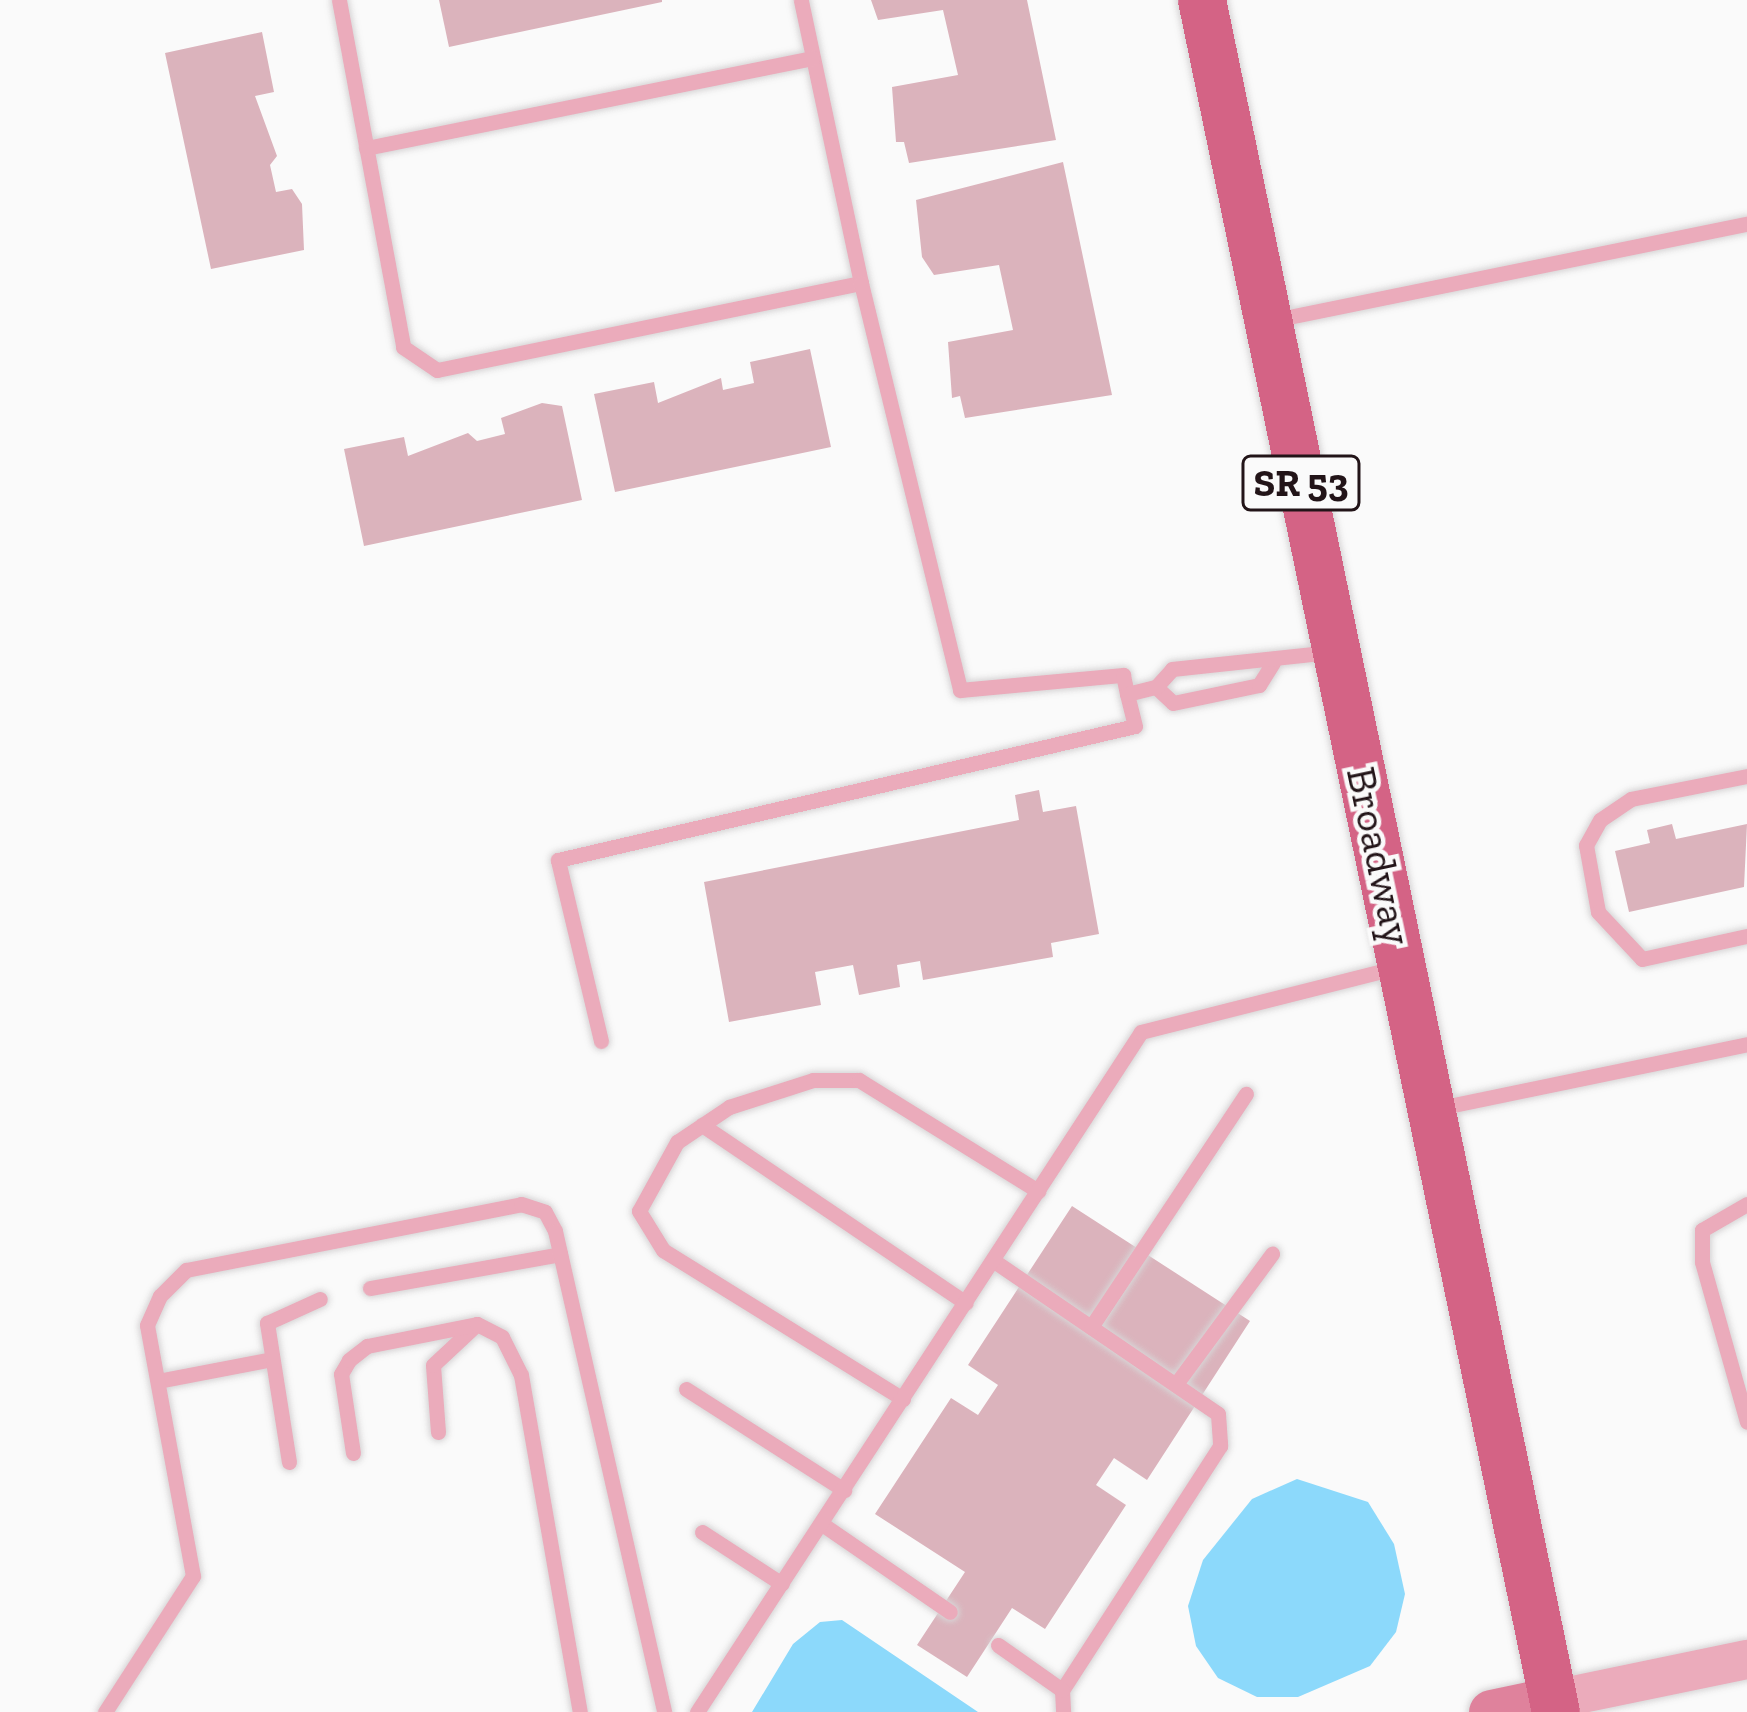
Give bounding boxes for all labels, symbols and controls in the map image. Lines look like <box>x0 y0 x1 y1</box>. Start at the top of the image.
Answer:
road number: SR 53 <box>1241 450 1361 516</box>
street label: Broadway <box>1336 762 1422 950</box>

